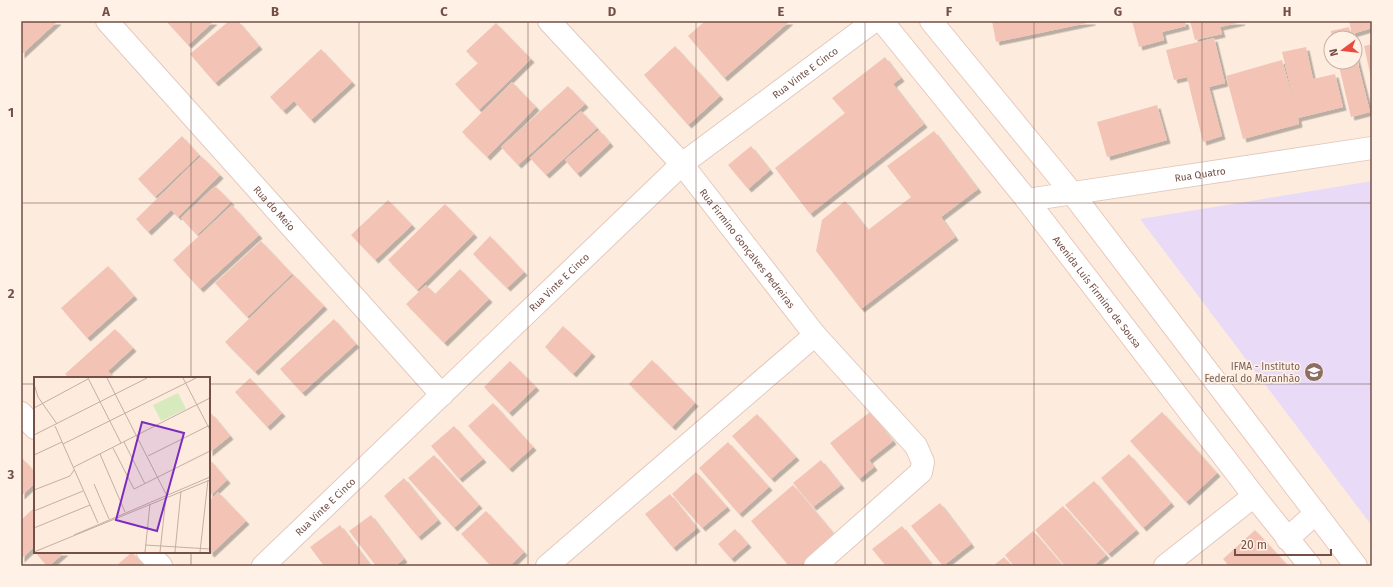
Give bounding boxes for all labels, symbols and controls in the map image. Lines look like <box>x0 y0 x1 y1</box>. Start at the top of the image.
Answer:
text: A <box>101 4 110 19</box>
text: B <box>271 4 279 19</box>
text: C <box>440 4 448 19</box>
text: D <box>608 4 617 19</box>
text: E <box>778 4 785 19</box>
text: F <box>946 4 953 19</box>
text: G <box>1114 4 1122 19</box>
text: H <box>1283 4 1291 19</box>
north arrow <box>1323 30 1363 70</box>
street label: Rua Vinte E Cinco <box>770 45 841 101</box>
text: N <box>1327 47 1341 58</box>
text: 1 <box>8 105 14 120</box>
street label: Rua Quatro <box>1174 165 1227 185</box>
street label: Rua do Meio <box>250 184 297 234</box>
street label: Rua Firmino Gonçalves Pedreiras <box>697 187 797 311</box>
street label: Avenida Luís Firmino de Sousa <box>1050 234 1143 351</box>
street label: Rua Vinte E Cinco <box>527 251 592 314</box>
text: 2 <box>8 286 15 301</box>
place label: IFMA - Instituto Federal do Maranhão <box>1204 361 1300 385</box>
school or university icon: IFMA - Instituto Federal do Maranhão <box>1303 361 1325 383</box>
inset map <box>34 377 210 553</box>
text: 3 <box>7 467 15 482</box>
street label: Rua Vinte E Cinco <box>293 476 358 539</box>
scale bar <box>1235 531 1331 557</box>
text: 20 m <box>1241 538 1267 552</box>

